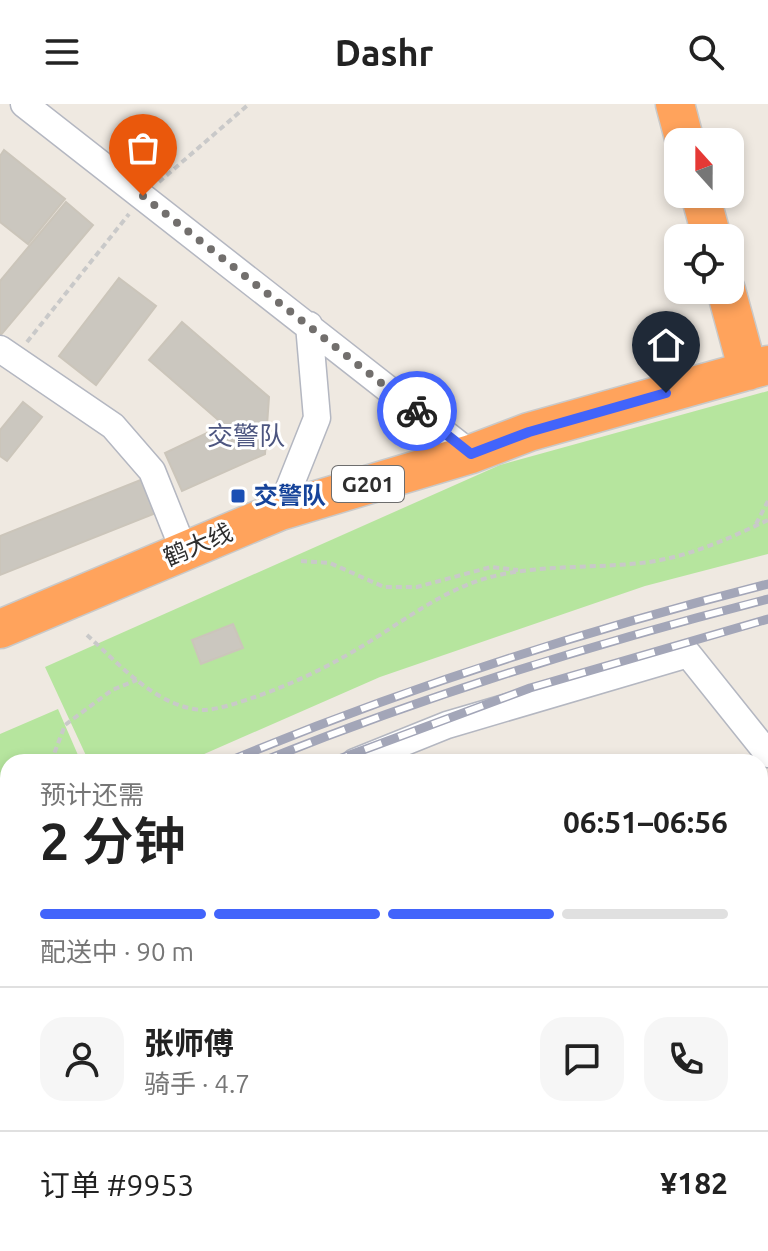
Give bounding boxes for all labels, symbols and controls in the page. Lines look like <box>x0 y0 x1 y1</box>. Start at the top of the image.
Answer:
icon: menu <box>40 30 84 74</box>
icon: search <box>684 30 728 74</box>
text: Dashr <box>335 32 433 73</box>
pin <box>109 114 177 196</box>
icon: bag <box>121 126 165 170</box>
north arrow <box>664 128 744 208</box>
map controls <box>664 128 744 304</box>
button: locate <box>664 224 744 304</box>
pin <box>632 311 700 393</box>
icon: home <box>644 323 688 367</box>
courier <box>377 371 457 451</box>
icon: bike <box>395 389 439 433</box>
district label: 交警队 <box>207 421 285 450</box>
road number: G201 <box>332 466 404 502</box>
place label: 交警队 <box>254 482 326 509</box>
marker: 交警队 <box>229 487 247 505</box>
street label: 鹤大线 <box>159 518 236 571</box>
text: 预计还需 <box>40 780 144 809</box>
text: 06:51–06:56 <box>563 805 728 839</box>
text: 2 分钟 <box>40 812 186 870</box>
text: 配送中 · 90 m <box>40 937 194 966</box>
button: person <box>40 1017 124 1101</box>
button: chat <box>540 1017 624 1101</box>
button: phone <box>644 1017 728 1101</box>
text: 张师傅 <box>144 1026 234 1060</box>
text: 骑手 · 4.7 <box>144 1069 250 1098</box>
text: ¥182 <box>660 1166 728 1200</box>
text: 订单 #9953 <box>40 1168 194 1202</box>

